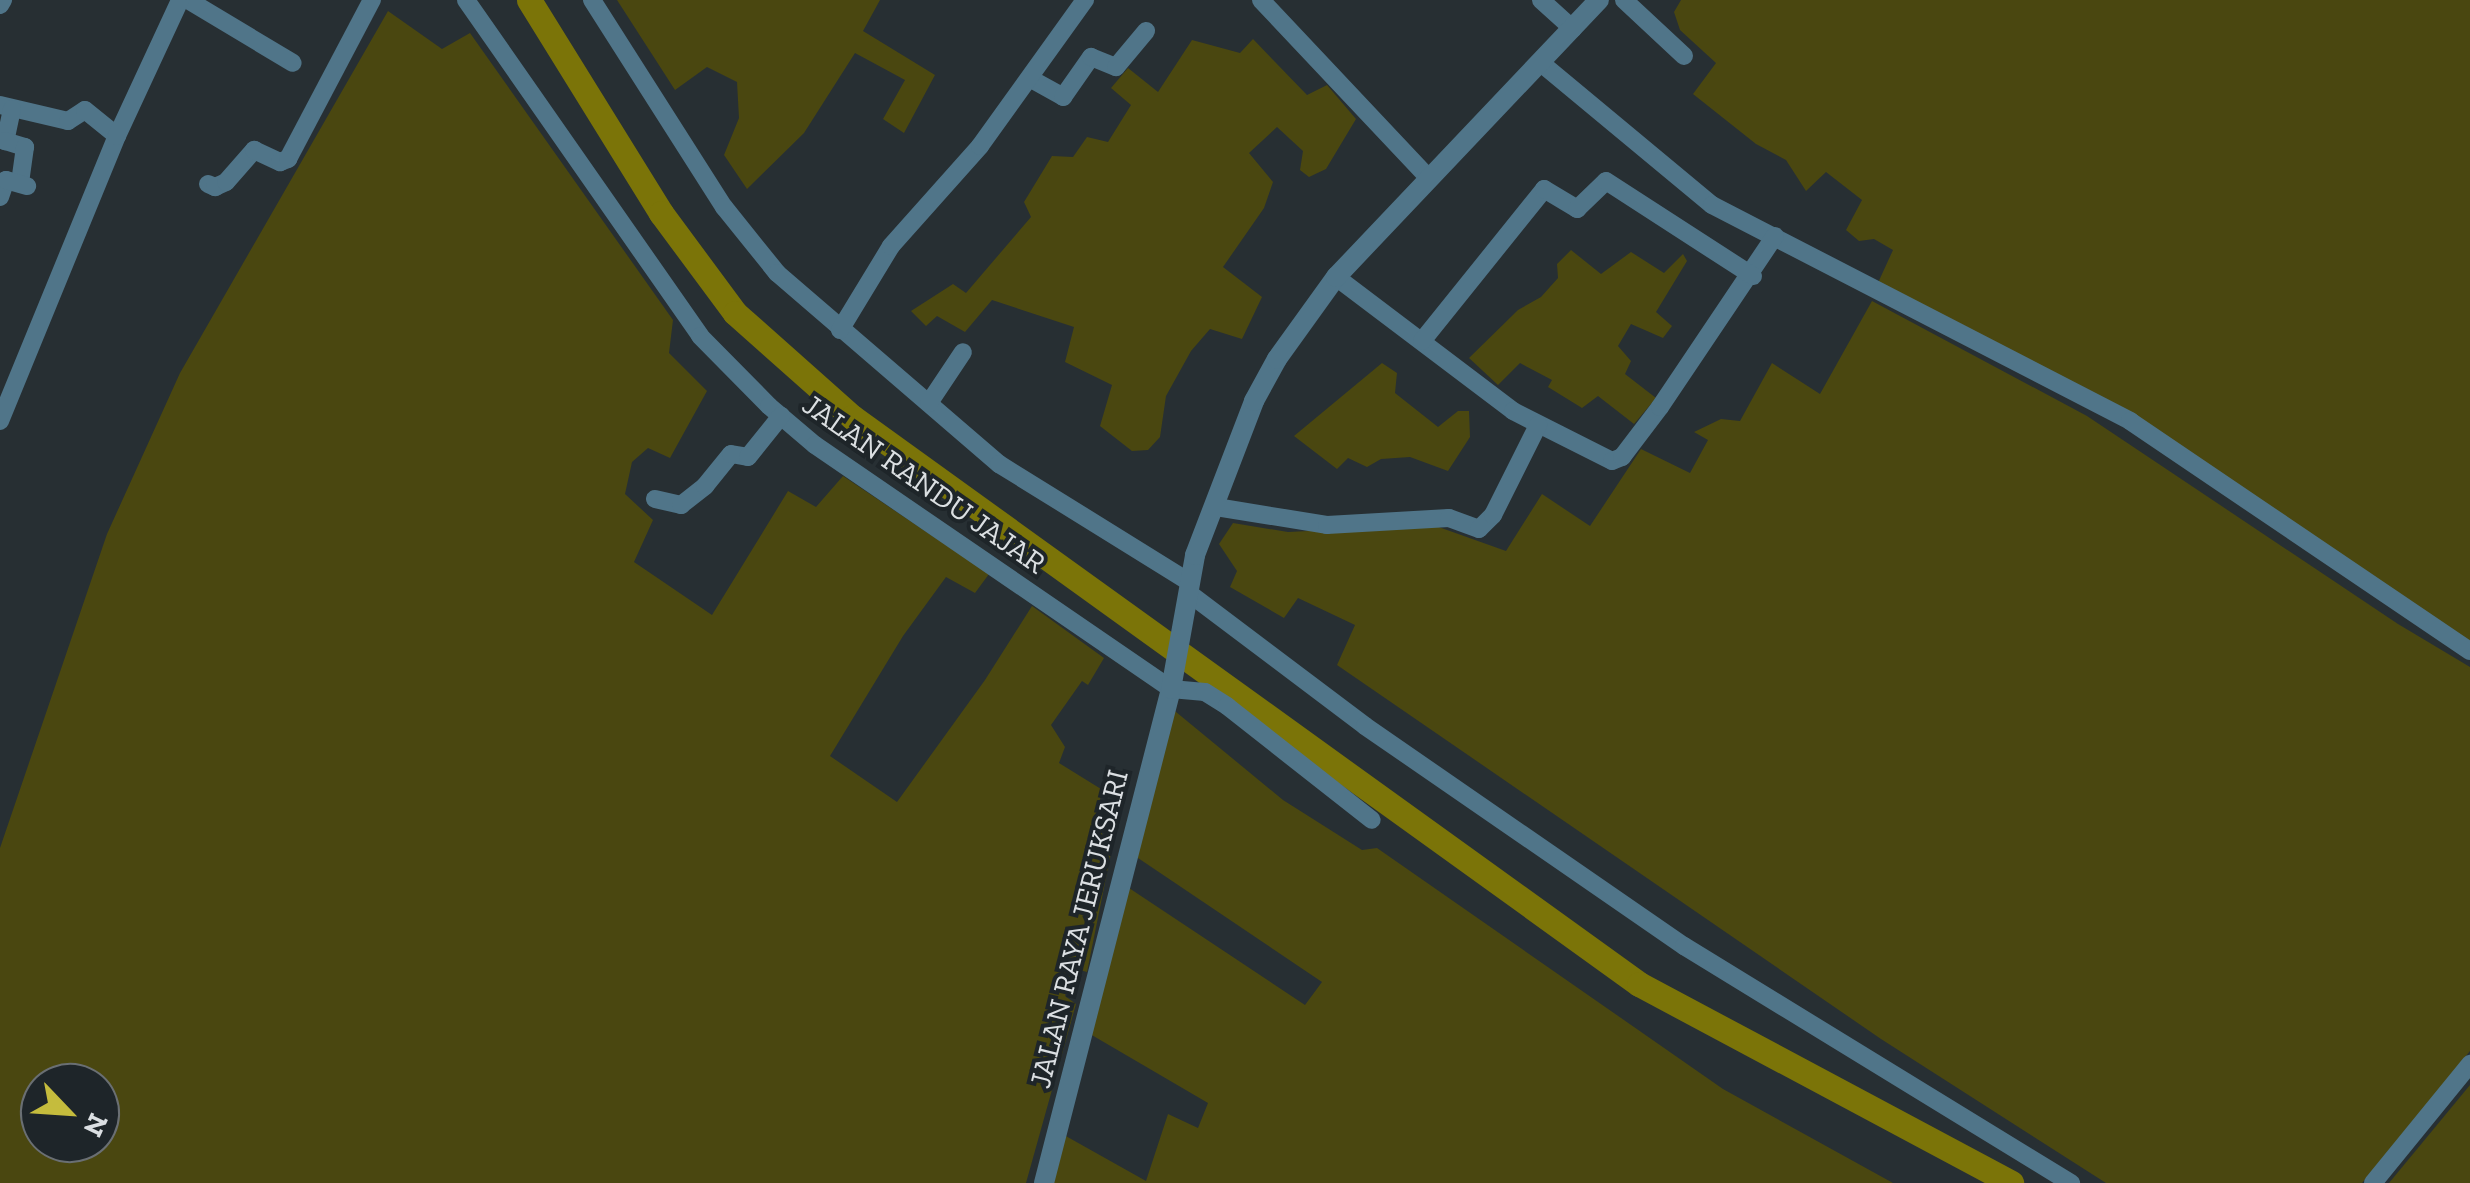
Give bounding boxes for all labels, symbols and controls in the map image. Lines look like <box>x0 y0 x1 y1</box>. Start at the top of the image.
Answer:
street label: JALAN RANDU JAJAR <box>795 386 1053 582</box>
street label: JALAN RAYA JERUKSARI <box>1022 765 1136 1093</box>
north arrow <box>20 1063 120 1163</box>
text: N <box>76 1108 115 1142</box>

